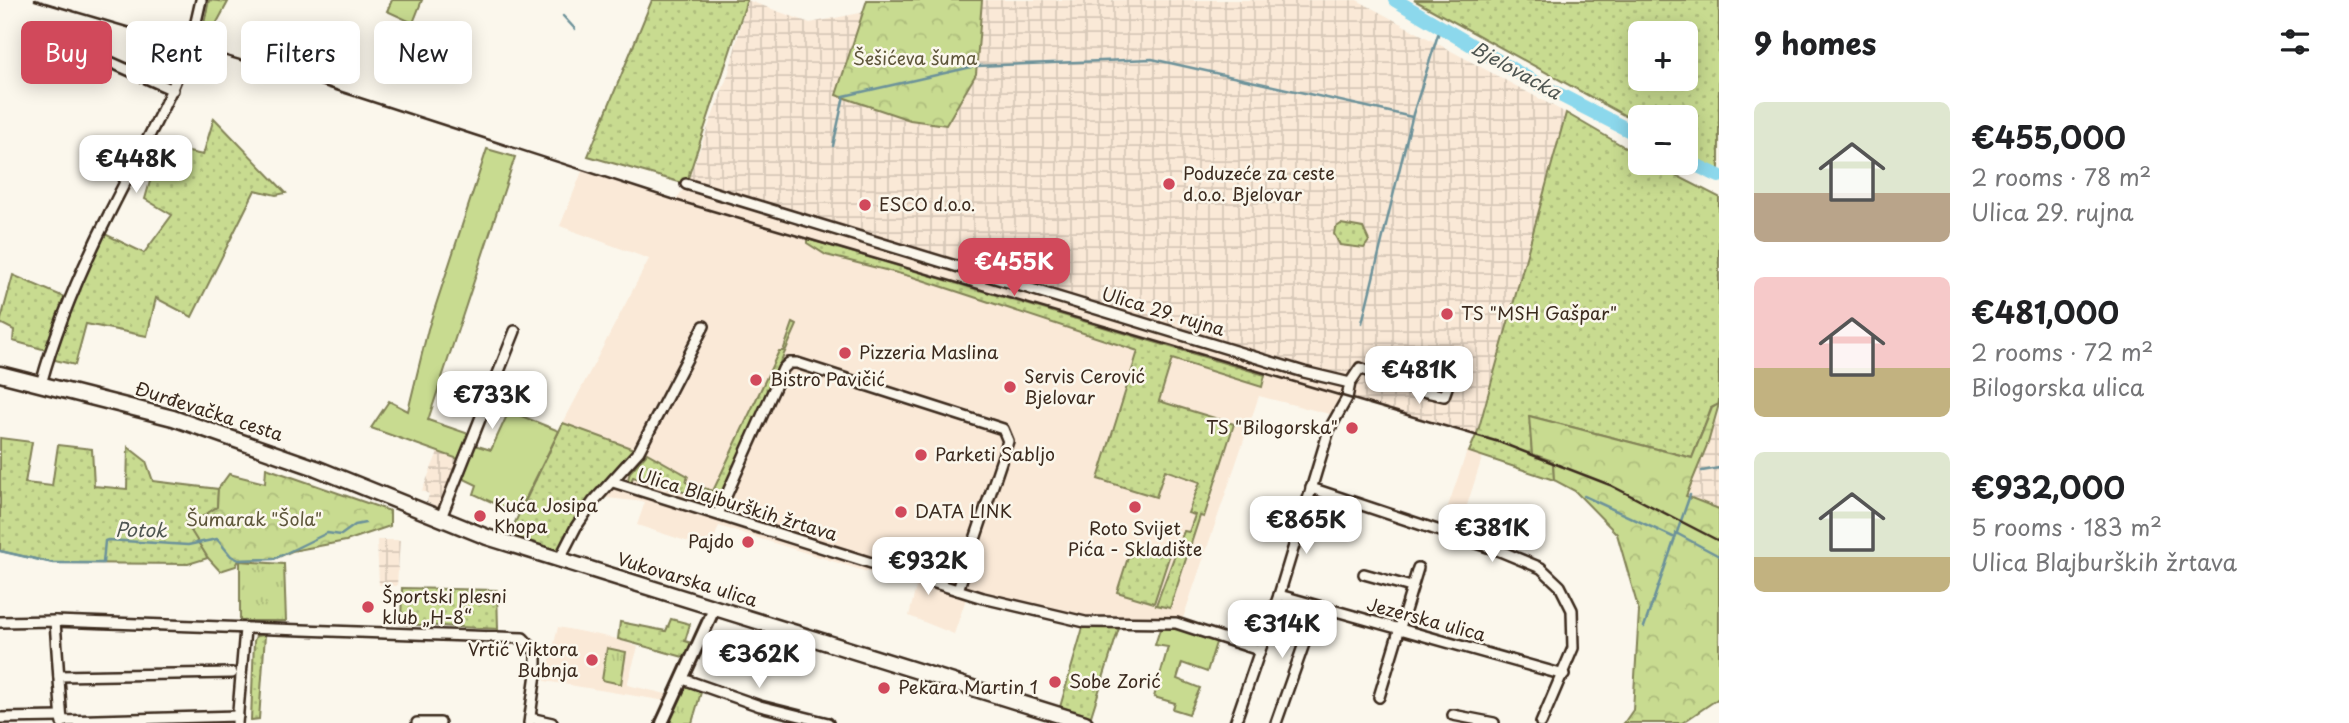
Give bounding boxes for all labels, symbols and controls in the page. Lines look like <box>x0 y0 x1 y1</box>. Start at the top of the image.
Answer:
text: 9 homes <box>1754 20 1876 65</box>
chip: Buy <box>21 21 112 84</box>
chip: Rent <box>126 21 227 84</box>
chip: Filters <box>241 21 360 84</box>
chip: New <box>374 21 472 84</box>
map controls <box>1628 21 1698 175</box>
button: + <box>1628 21 1698 91</box>
icon: filters <box>2276 23 2314 61</box>
water label: Bjelovacka <box>1466 33 1568 106</box>
park label: Šešićeva šuma <box>853 44 978 71</box>
button: − <box>1628 105 1698 175</box>
text: €455,000 <box>1971 114 2126 159</box>
icon: home <box>1810 130 1894 214</box>
pin: €448K <box>87 136 185 195</box>
text: €448K <box>95 140 177 175</box>
place label: Poduzeće za ceste d.o.o. Bjelovar <box>1183 159 1335 207</box>
text: 2 rooms · 78 m² <box>1971 159 2151 194</box>
marker: Poduzeće za ceste d.o.o. Bjelovar <box>1161 176 1177 192</box>
place label: ESCO d.o.o. <box>879 190 976 217</box>
text: Ulica 29. rujna <box>1971 194 2134 229</box>
marker: ESCO d.o.o. <box>857 197 873 213</box>
pin: €455K <box>965 238 1063 298</box>
text: €455K <box>974 243 1054 278</box>
street label: Ulica 29. rujna <box>1099 279 1229 342</box>
text: €481,000 <box>1971 289 2119 334</box>
place label: TS "MSH Gašpar" <box>1461 299 1617 326</box>
icon: home <box>1810 305 1894 389</box>
marker: TS "MSH Gašpar" <box>1439 306 1455 322</box>
text: 2 rooms · 72 m² <box>1971 334 2153 369</box>
place label: Pizzeria Maslina <box>859 338 999 365</box>
marker: Pizzeria Maslina <box>837 345 853 361</box>
pin: €481K <box>1370 346 1468 406</box>
text: €481K <box>1381 351 1457 386</box>
place label: Servis Cerović Bjelovar <box>1024 362 1145 410</box>
place label: Bistro Pavičić <box>770 365 885 392</box>
text: Bilogorska ulica <box>1971 369 2144 404</box>
pin: €733K <box>443 372 541 431</box>
marker: Bistro Pavičić <box>748 372 764 388</box>
street label: Đurđevačka cesta <box>132 374 288 447</box>
text: €733K <box>453 376 531 411</box>
marker: Servis Cerović Bjelovar <box>1002 379 1018 395</box>
place label: TS "Bilogorska" <box>1206 413 1338 440</box>
marker: TS "Bilogorska" <box>1344 420 1360 436</box>
place label: Parketi Sabljo <box>935 440 1055 467</box>
marker: Parketi Sabljo <box>913 447 929 463</box>
street label: Ulica Blajburških žrtava <box>634 460 842 547</box>
text: €932,000 <box>1971 464 2125 509</box>
icon: home <box>1810 480 1894 564</box>
place label: Kuća Josipa Khopa <box>494 491 598 539</box>
pin: €865K <box>1257 496 1355 556</box>
place label: DATA LINK <box>915 497 1012 524</box>
marker: Roto Svijet Pića - Skladište <box>1127 499 1143 515</box>
text: €865K <box>1266 501 1346 536</box>
marker: DATA LINK <box>893 504 909 520</box>
pin: €381K <box>1443 504 1541 564</box>
park label: Šumarak "Šola" <box>186 505 322 532</box>
marker: Kuća Josipa Khopa <box>472 508 488 524</box>
text: €381K <box>1454 509 1530 544</box>
text: 5 rooms · 183 m² <box>1971 509 2162 544</box>
place label: Roto Svijet Pića - Skladište <box>1068 514 1202 562</box>
water label: Potok <box>115 515 168 543</box>
place label: Pajdo <box>688 527 734 554</box>
marker: Pajdo <box>740 534 756 550</box>
pin: €932K <box>879 538 977 597</box>
text: €932K <box>888 542 968 577</box>
street label: Vukovarska ulica <box>614 544 762 613</box>
text: Ulica Blajburških žrtava <box>1971 544 2237 579</box>
place label: Športski plesni klub „H-8“ <box>382 582 507 630</box>
street label: Jezerska ulica <box>1364 590 1489 648</box>
marker: Športski plesni klub „H-8“ <box>360 599 376 615</box>
pin: €314K <box>1233 600 1331 660</box>
text: €314K <box>1244 605 1320 640</box>
pin: €362K <box>710 630 808 690</box>
place label: Vrtić Viktora Bubnja <box>468 635 579 683</box>
text: €362K <box>718 635 800 670</box>
marker: Vrtić Viktora Bubnja <box>584 652 600 668</box>
place label: Sobe Zorić <box>1069 667 1161 694</box>
place label: Pekara Martin 1 <box>898 673 1038 700</box>
marker: Sobe Zorić <box>1047 674 1063 690</box>
marker: Pekara Martin 1 <box>876 680 892 696</box>

